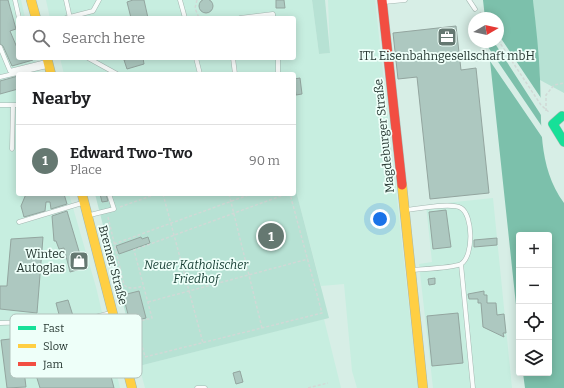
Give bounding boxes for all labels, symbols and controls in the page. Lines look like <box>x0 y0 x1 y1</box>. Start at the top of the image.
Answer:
north arrow <box>468 12 504 48</box>
search box <box>16 16 296 60</box>
office icon: ITL Eisenbahngesellschaft mbH <box>436 26 458 48</box>
icon: search <box>30 27 52 49</box>
text: Search here <box>62 29 145 47</box>
place label: ITL Eisenbahngesellschaft mbH <box>359 49 535 63</box>
street label: Magdeburger Straße <box>371 78 397 194</box>
text: Nearby <box>32 88 91 109</box>
text: Edward Two-Two <box>70 144 193 162</box>
text: 1 <box>42 153 48 168</box>
text: 90 m <box>249 153 280 168</box>
text: Place <box>70 162 102 177</box>
your location <box>370 209 390 229</box>
pin: 1 <box>258 221 284 251</box>
street label: Bremer Straße <box>96 224 130 306</box>
map controls <box>516 232 552 376</box>
button: + <box>516 232 552 268</box>
place label: Wintec Autoglas <box>16 247 65 275</box>
shop icon: Wintec Autoglas <box>68 250 90 272</box>
park label: Neuer Katholischer Friedhof <box>144 258 249 286</box>
button: − <box>516 268 552 304</box>
button: locate <box>516 304 552 340</box>
legend <box>10 314 142 378</box>
text: Fast <box>43 322 64 335</box>
text: Slow <box>43 340 68 353</box>
button: layers <box>516 340 552 376</box>
text: Jam <box>42 358 63 371</box>

